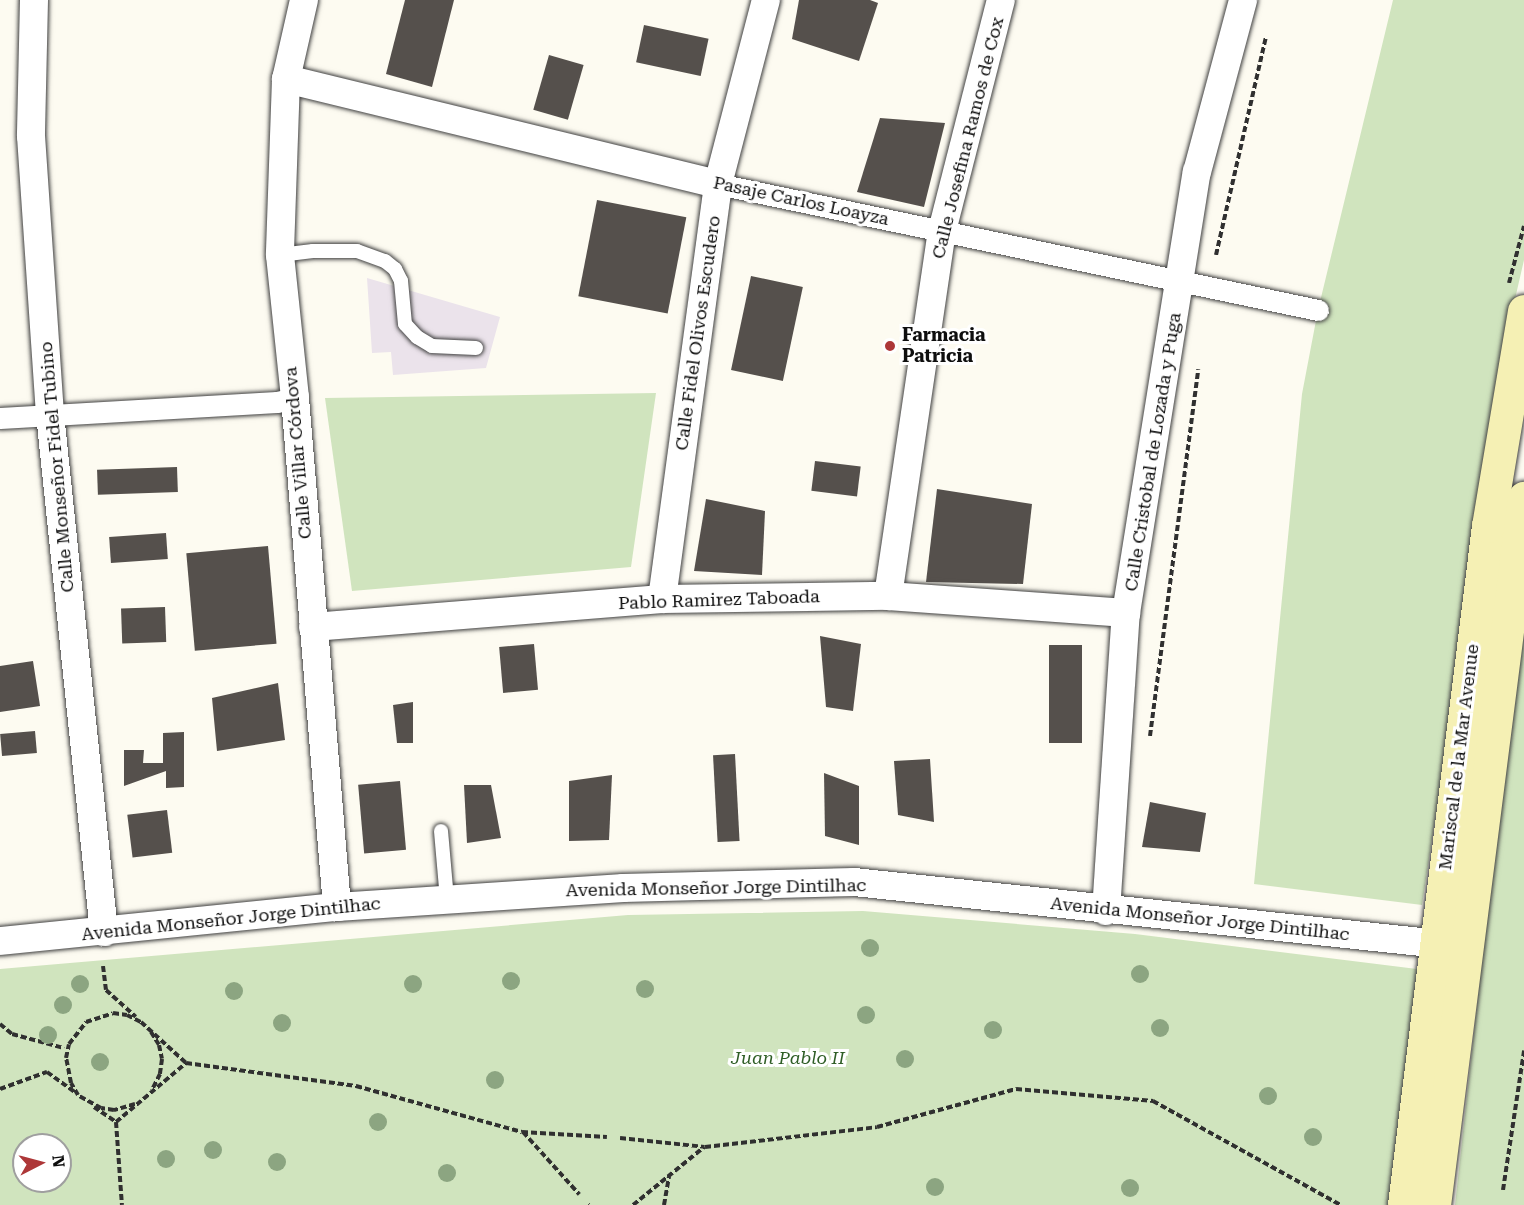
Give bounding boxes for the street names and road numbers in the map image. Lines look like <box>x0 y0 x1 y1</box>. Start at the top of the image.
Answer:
street label: Calle Josefina Ramos de Cox <box>927 15 1009 261</box>
street label: Pasaje Carlos Loayza <box>711 172 891 230</box>
street label: Calle Fidel Olivos Escudero <box>671 214 725 452</box>
street label: Calle Cristobal de Lozada y Puga <box>1120 311 1186 593</box>
street label: Calle Monseñor Fidel Tubino <box>35 341 79 593</box>
street label: Calle Villar Córdova <box>280 366 316 540</box>
street label: Pablo Ramirez Taboada <box>618 586 820 614</box>
street label: Mariscal de la Mar Avenue <box>1434 643 1484 871</box>
street label: Avenida Monseñor Jorge Dintilhac <box>566 875 866 901</box>
street label: Avenida Monseñor Jorge Dintilhac <box>80 893 382 945</box>
street label: Avenida Monseñor Jorge Dintilhac <box>1049 893 1351 945</box>

